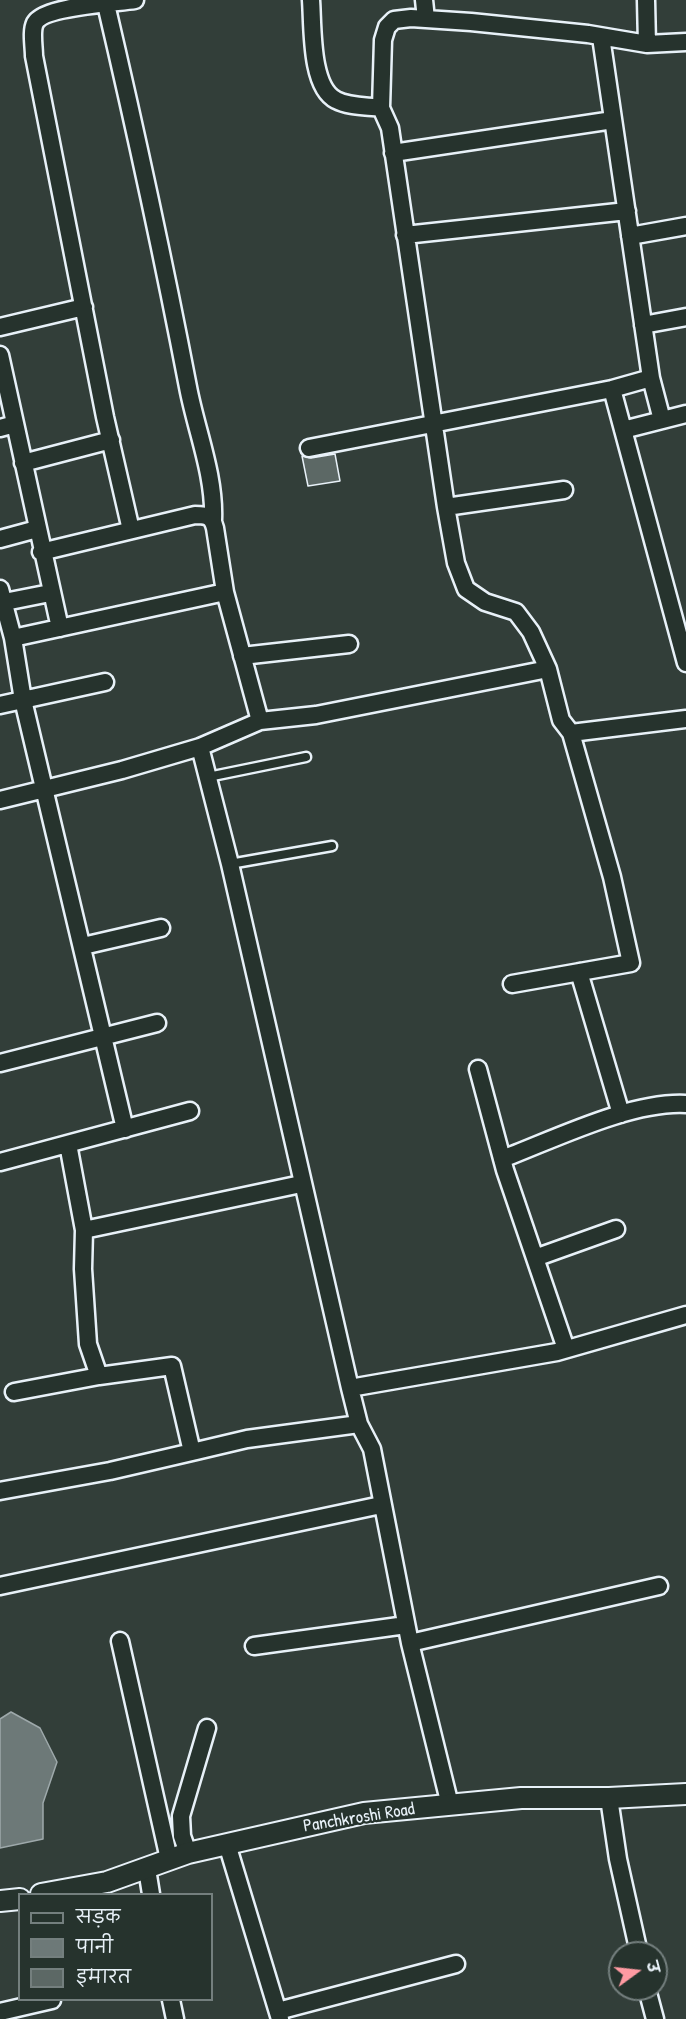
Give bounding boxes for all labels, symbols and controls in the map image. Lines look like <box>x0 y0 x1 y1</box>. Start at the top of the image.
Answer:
street label: Panchkroshi Road <box>302 1799 416 1837</box>
legend <box>18 1893 213 2001</box>
text: सड़क <box>76 1904 120 1929</box>
text: पानी <box>76 1934 113 1959</box>
north arrow <box>608 1941 668 2001</box>
text: उ <box>641 1959 665 1975</box>
text: इमारत <box>76 1964 131 1989</box>

